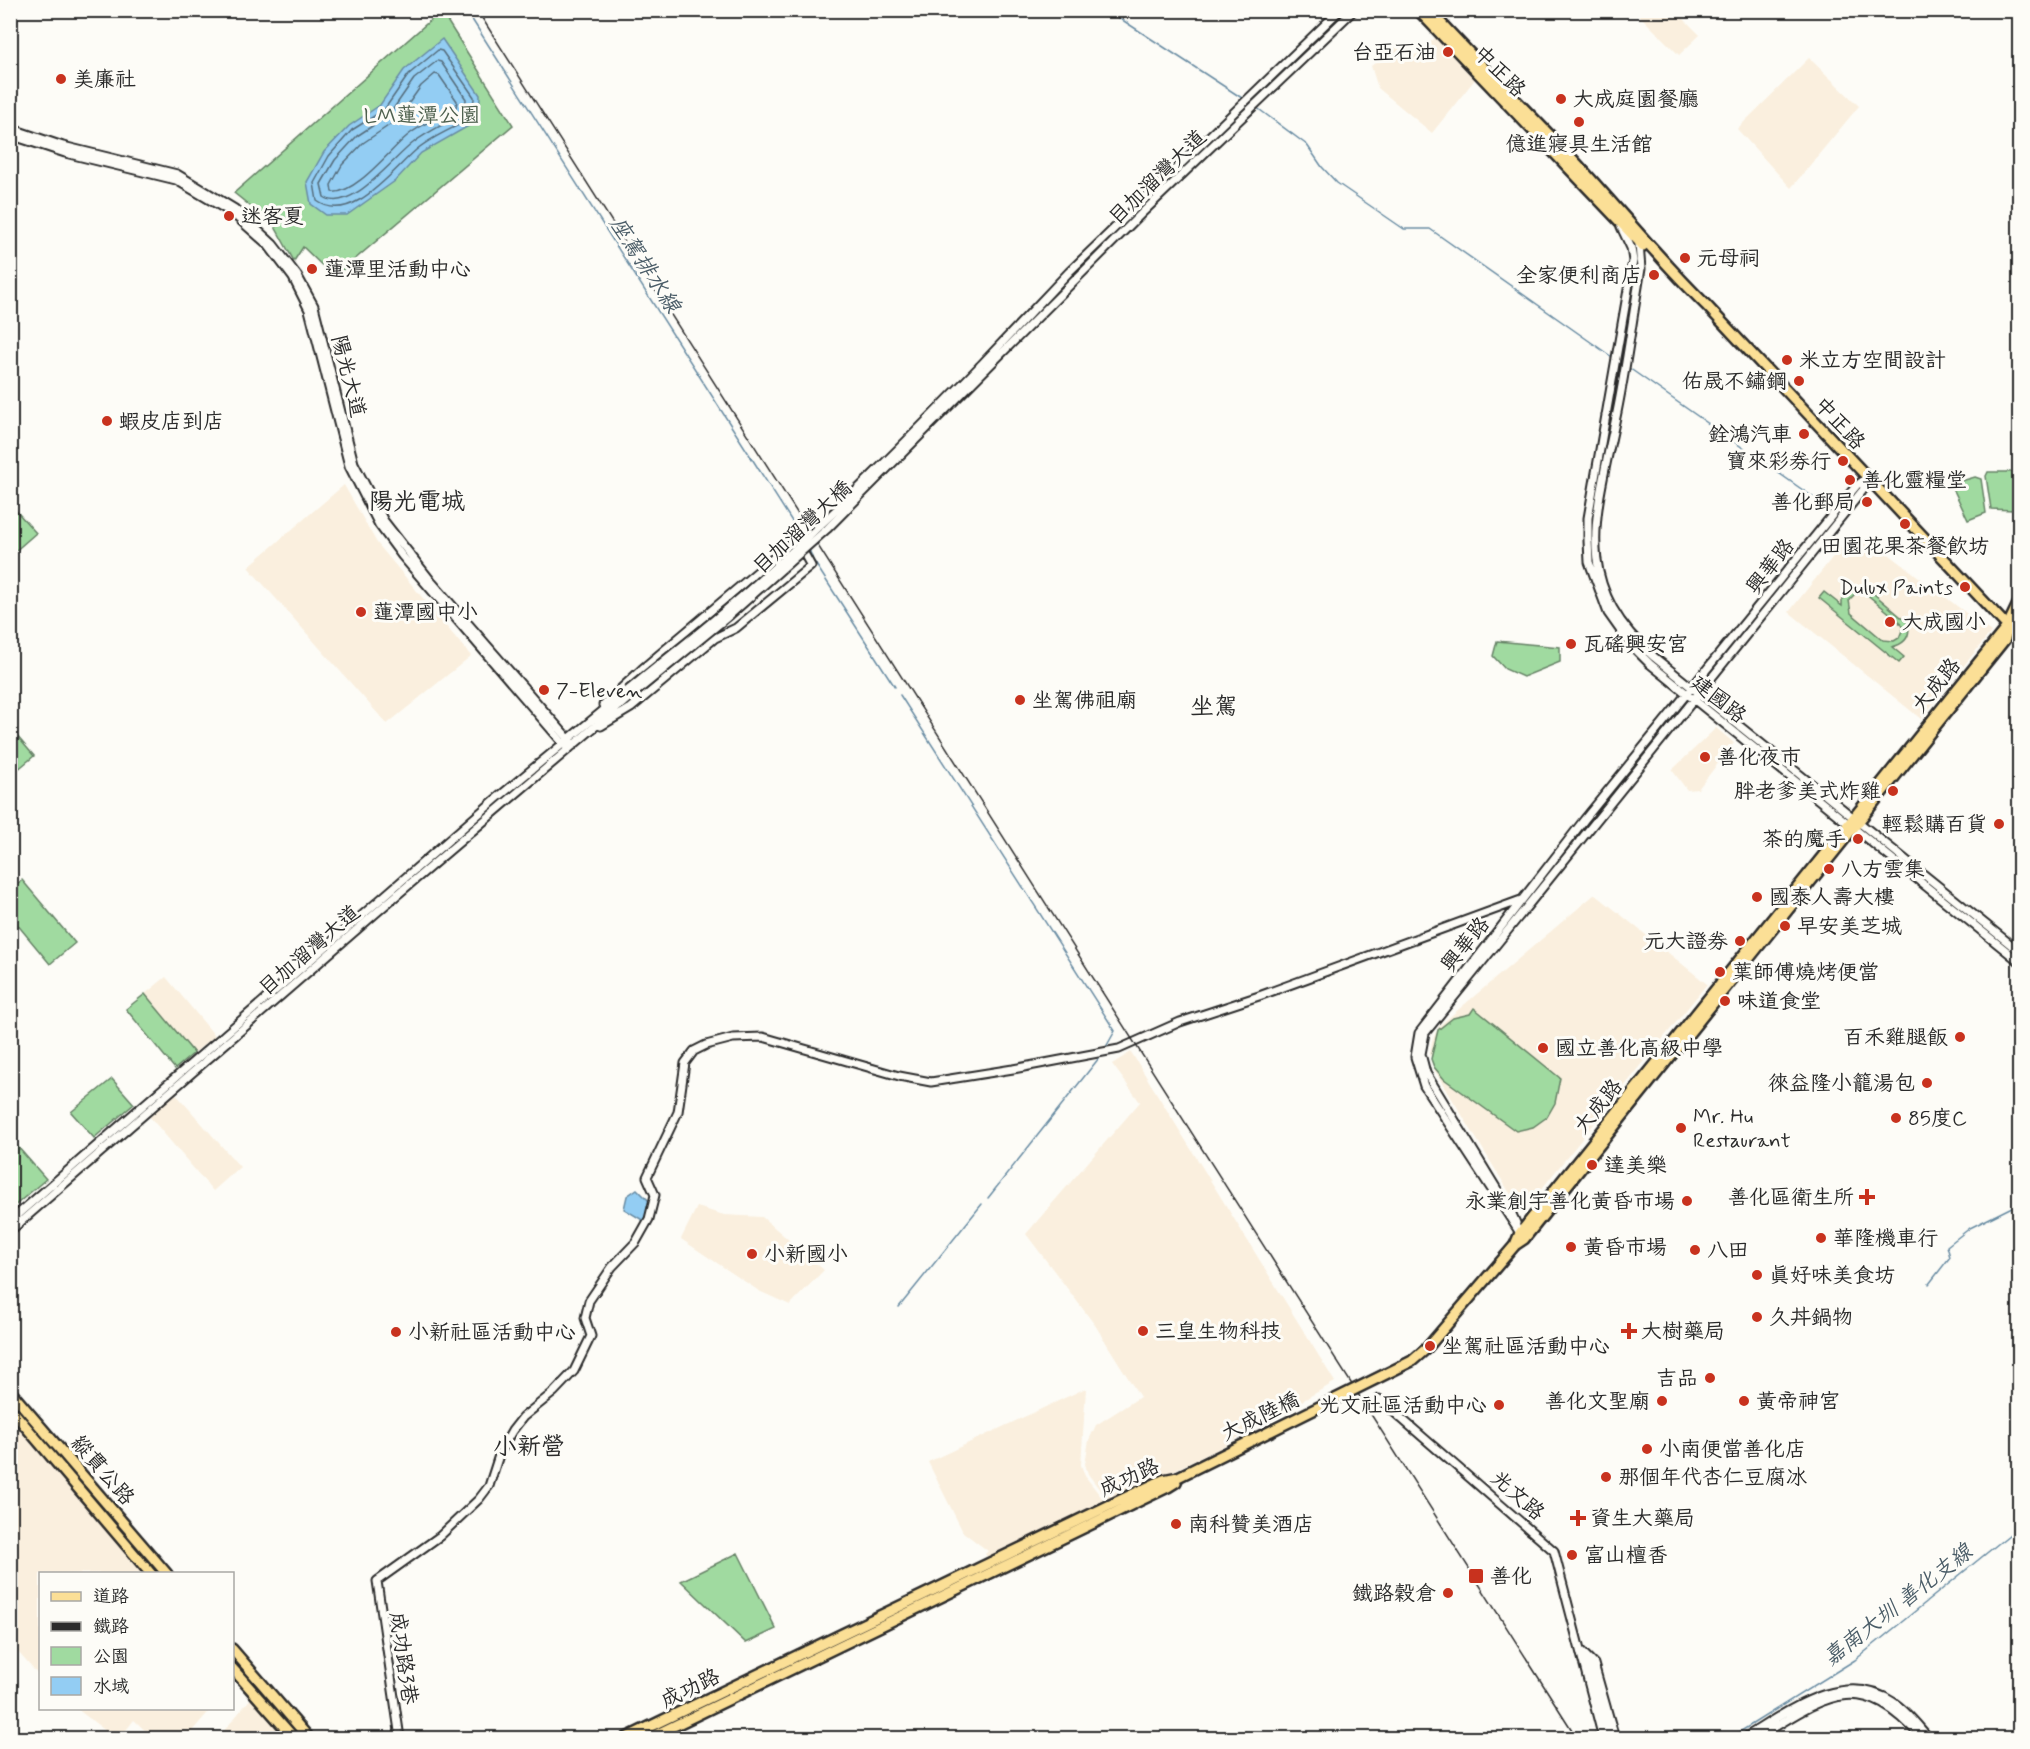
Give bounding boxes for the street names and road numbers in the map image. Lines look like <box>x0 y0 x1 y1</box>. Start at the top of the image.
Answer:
street label: 中正路 <box>1467 40 1531 104</box>
street label: 目加溜灣大道 <box>1103 124 1213 232</box>
street label: 陽光大道 <box>324 332 372 420</box>
street label: 中正路 <box>1808 391 1871 456</box>
street label: 目加溜灣大橋 <box>747 475 858 581</box>
street label: 興華路 <box>1740 533 1801 600</box>
street label: 大成路 <box>1906 652 1967 719</box>
street label: 建國路 <box>1685 669 1752 730</box>
street label: 目加溜灣大道 <box>253 899 366 1003</box>
street label: 興華路 <box>1435 911 1496 978</box>
street label: 大成路 <box>1568 1073 1629 1140</box>
street label: 大成陸橋 <box>1217 1386 1304 1448</box>
street label: 縱貫公路 <box>64 1430 140 1512</box>
street label: 成功路 <box>1095 1452 1164 1504</box>
street label: 光文路 <box>1484 1465 1550 1527</box>
street label: 成功路3巷 <box>383 1610 423 1706</box>
street label: 成功路 <box>656 1663 725 1715</box>

